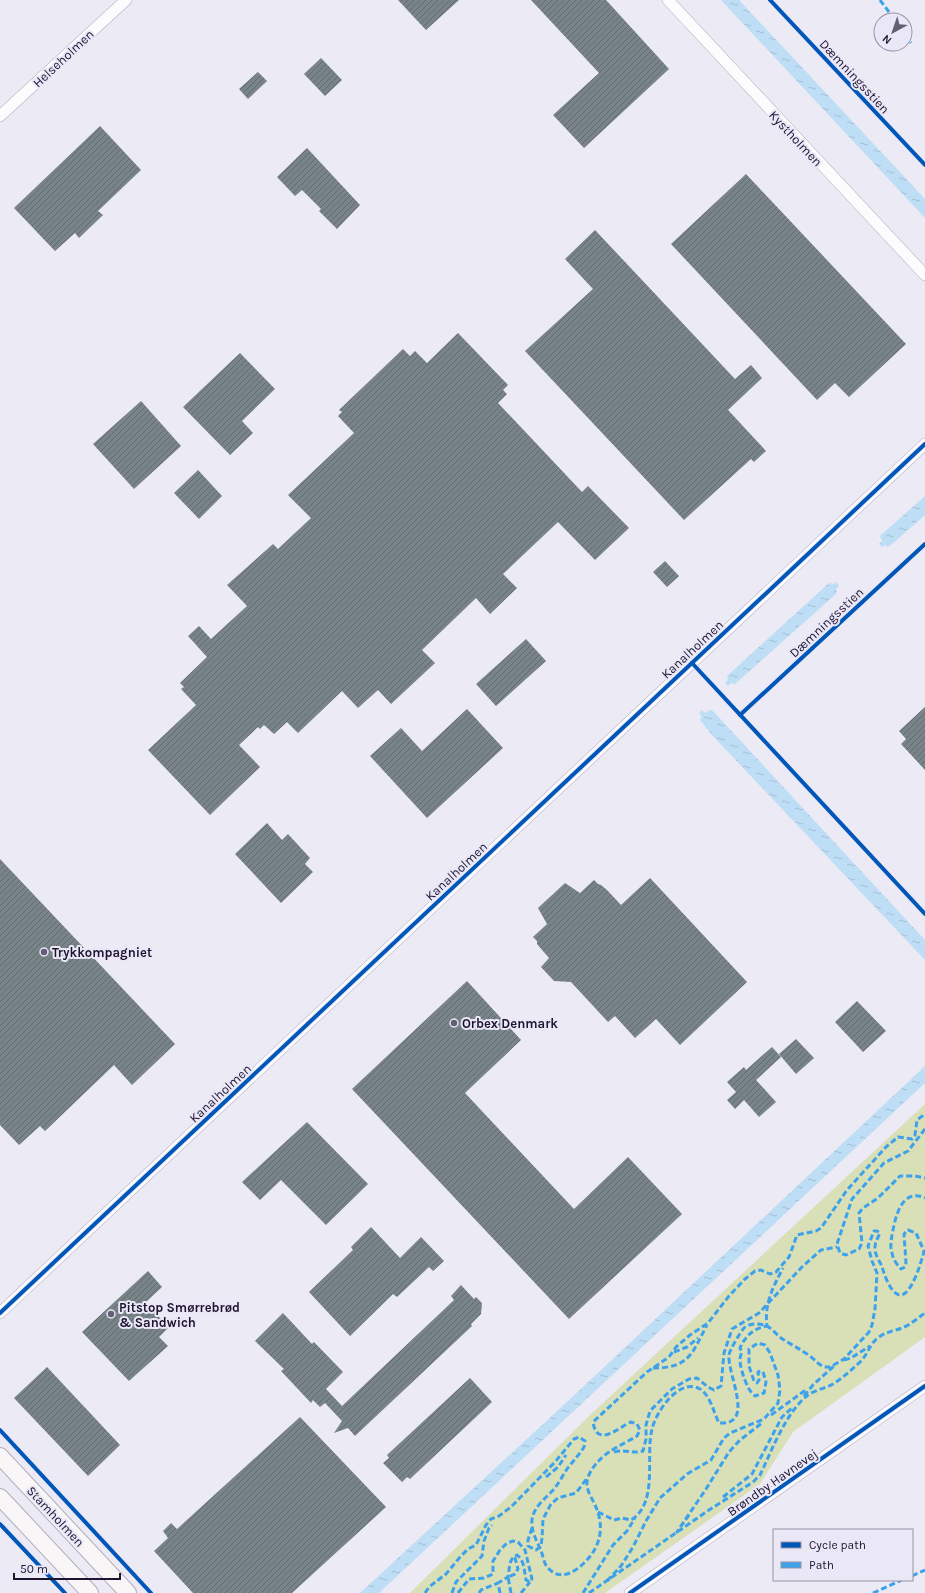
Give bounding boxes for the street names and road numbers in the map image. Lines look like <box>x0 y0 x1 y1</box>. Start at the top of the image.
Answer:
street label: Helseholmen <box>30 26 97 90</box>
street label: Dæmningsstien <box>817 36 893 116</box>
street label: Kystholmen <box>766 107 825 169</box>
street label: Dæmningsstien <box>786 584 866 660</box>
street label: Kanalholmen <box>658 617 726 682</box>
street label: Kanalholmen <box>422 839 490 904</box>
street label: Kanalholmen <box>186 1061 254 1126</box>
street label: Brøndby Havnevej <box>724 1446 820 1519</box>
street label: Stamholmen <box>24 1483 87 1550</box>

